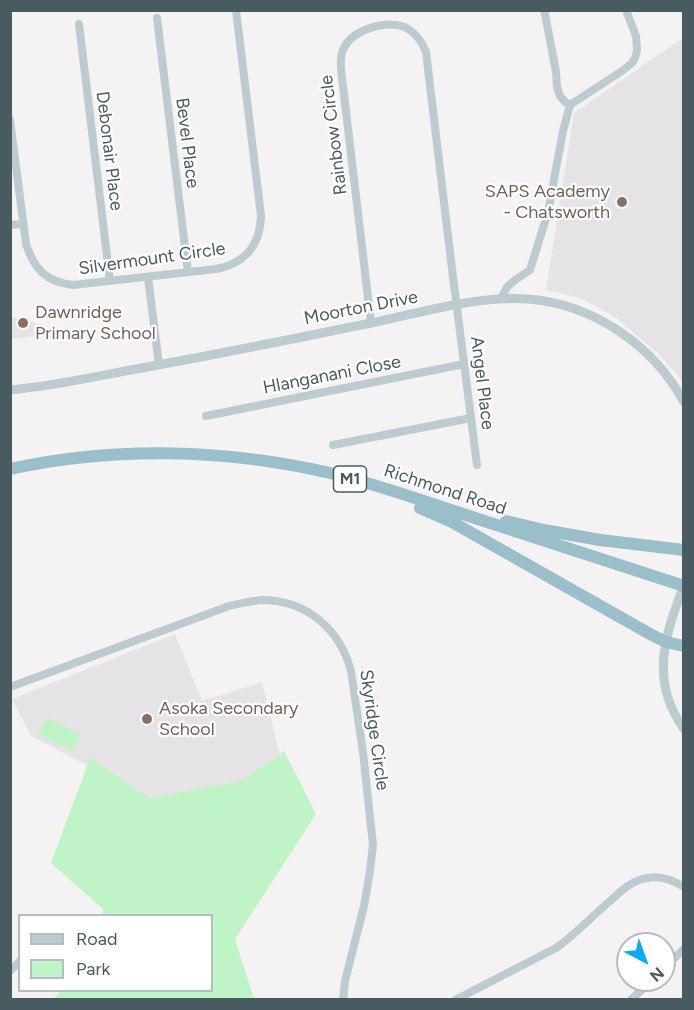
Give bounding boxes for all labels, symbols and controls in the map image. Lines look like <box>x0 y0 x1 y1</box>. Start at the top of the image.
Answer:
street label: Rainbow Circle <box>316 74 352 196</box>
street label: Debonair Place <box>91 90 127 212</box>
street label: Bevel Place <box>171 96 203 190</box>
place label: SAPS Academy - Chatsworth <box>485 181 610 224</box>
marker: SAPS Academy - Chatsworth <box>615 195 629 209</box>
street label: Silvermount Circle <box>77 238 227 280</box>
street label: Moorton Drive <box>302 286 420 330</box>
place label: Dawnridge Primary School <box>35 302 156 344</box>
marker: Dawnridge Primary School <box>16 316 30 330</box>
street label: Angel Place <box>466 335 498 431</box>
street label: Hlanganani Close <box>261 351 403 399</box>
street label: Richmond Road <box>381 460 509 520</box>
road number: M1 <box>334 466 366 492</box>
street label: Skyridge Circle <box>355 668 393 792</box>
place label: Asoka Secondary School <box>159 698 299 740</box>
marker: Asoka Secondary School <box>140 712 154 726</box>
legend <box>18 914 213 992</box>
text: Road <box>76 928 117 950</box>
north arrow <box>616 932 676 992</box>
text: Park <box>76 958 110 980</box>
text: N <box>646 963 668 986</box>

